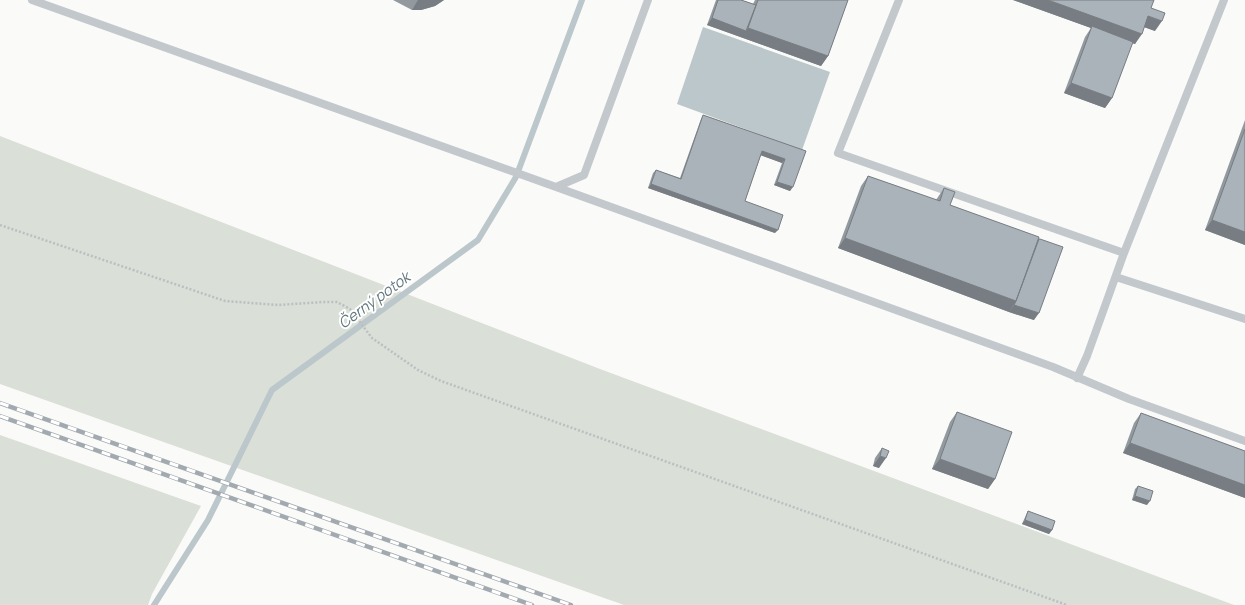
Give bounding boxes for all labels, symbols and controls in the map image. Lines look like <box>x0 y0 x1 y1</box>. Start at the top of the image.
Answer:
water label: Černý potok <box>334 265 416 333</box>

